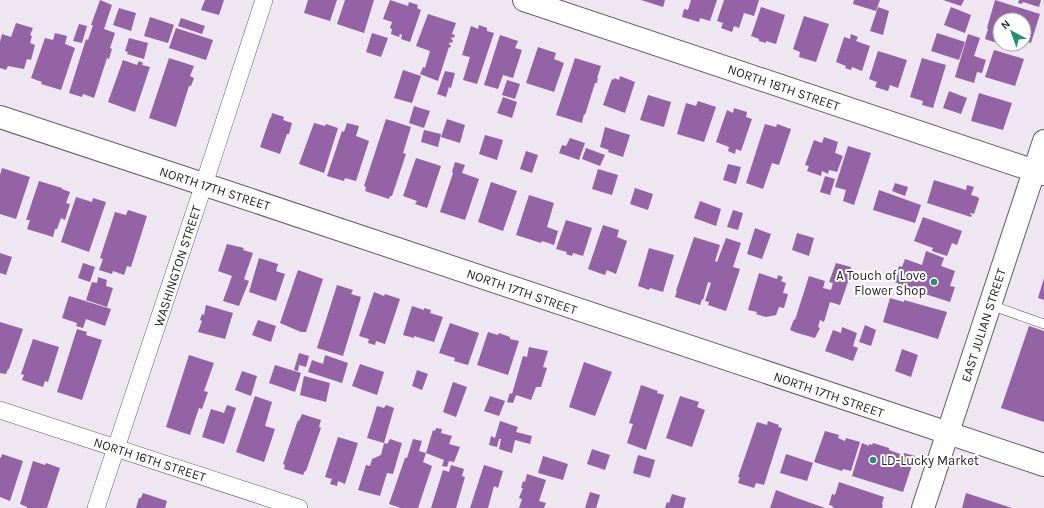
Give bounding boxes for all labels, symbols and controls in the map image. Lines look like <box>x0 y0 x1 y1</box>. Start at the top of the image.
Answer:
north arrow <box>992 12 1032 52</box>
text: N <box>999 17 1013 32</box>
street label: NORTH 18TH STREET <box>726 61 842 114</box>
street label: NORTH 17TH STREET <box>158 163 273 214</box>
street label: WASHINGTON STREET <box>151 203 204 329</box>
street label: NORTH 17TH STREET <box>465 266 579 318</box>
street label: EAST JULIAN STREET <box>958 266 1009 384</box>
place label: A Touch of Love Flower Shop <box>836 268 926 298</box>
marker: A Touch of Love Flower Shop <box>929 277 939 287</box>
street label: NORTH 17TH STREET <box>772 369 886 421</box>
street label: NORTH 16TH STREET <box>92 434 208 485</box>
place label: LD-Lucky Market <box>881 453 979 468</box>
marker: LD-Lucky Market <box>868 455 878 465</box>

